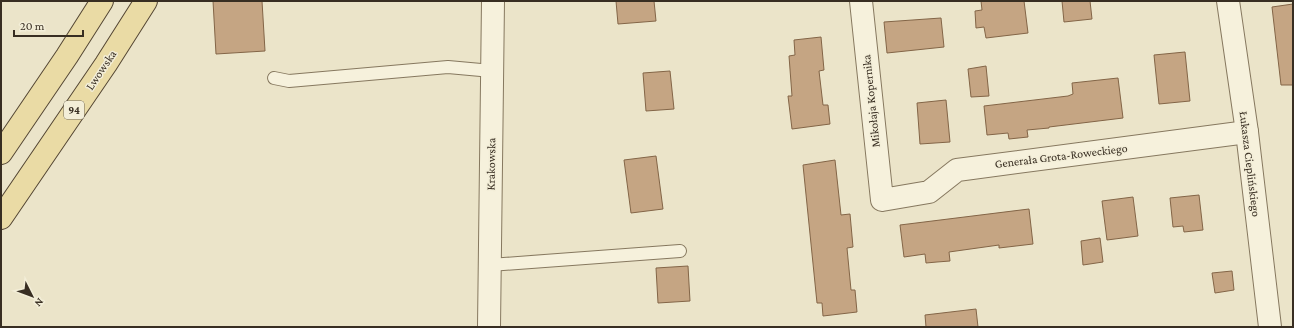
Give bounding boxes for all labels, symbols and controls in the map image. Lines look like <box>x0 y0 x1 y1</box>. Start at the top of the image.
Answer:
scale bar <box>14 12 83 38</box>
text: 20 m <box>20 19 45 33</box>
street label: Lwowska <box>83 47 120 93</box>
street label: Mikołaja Kopernika <box>859 53 883 148</box>
road number: 94 <box>64 101 84 119</box>
street label: Łukasza Cieplińskiego <box>1237 110 1263 218</box>
street label: Krakowska <box>484 137 498 190</box>
street label: Generała Grota-Roweckiego <box>994 141 1128 171</box>
north arrow <box>12 276 52 316</box>
text: N <box>32 296 46 310</box>

